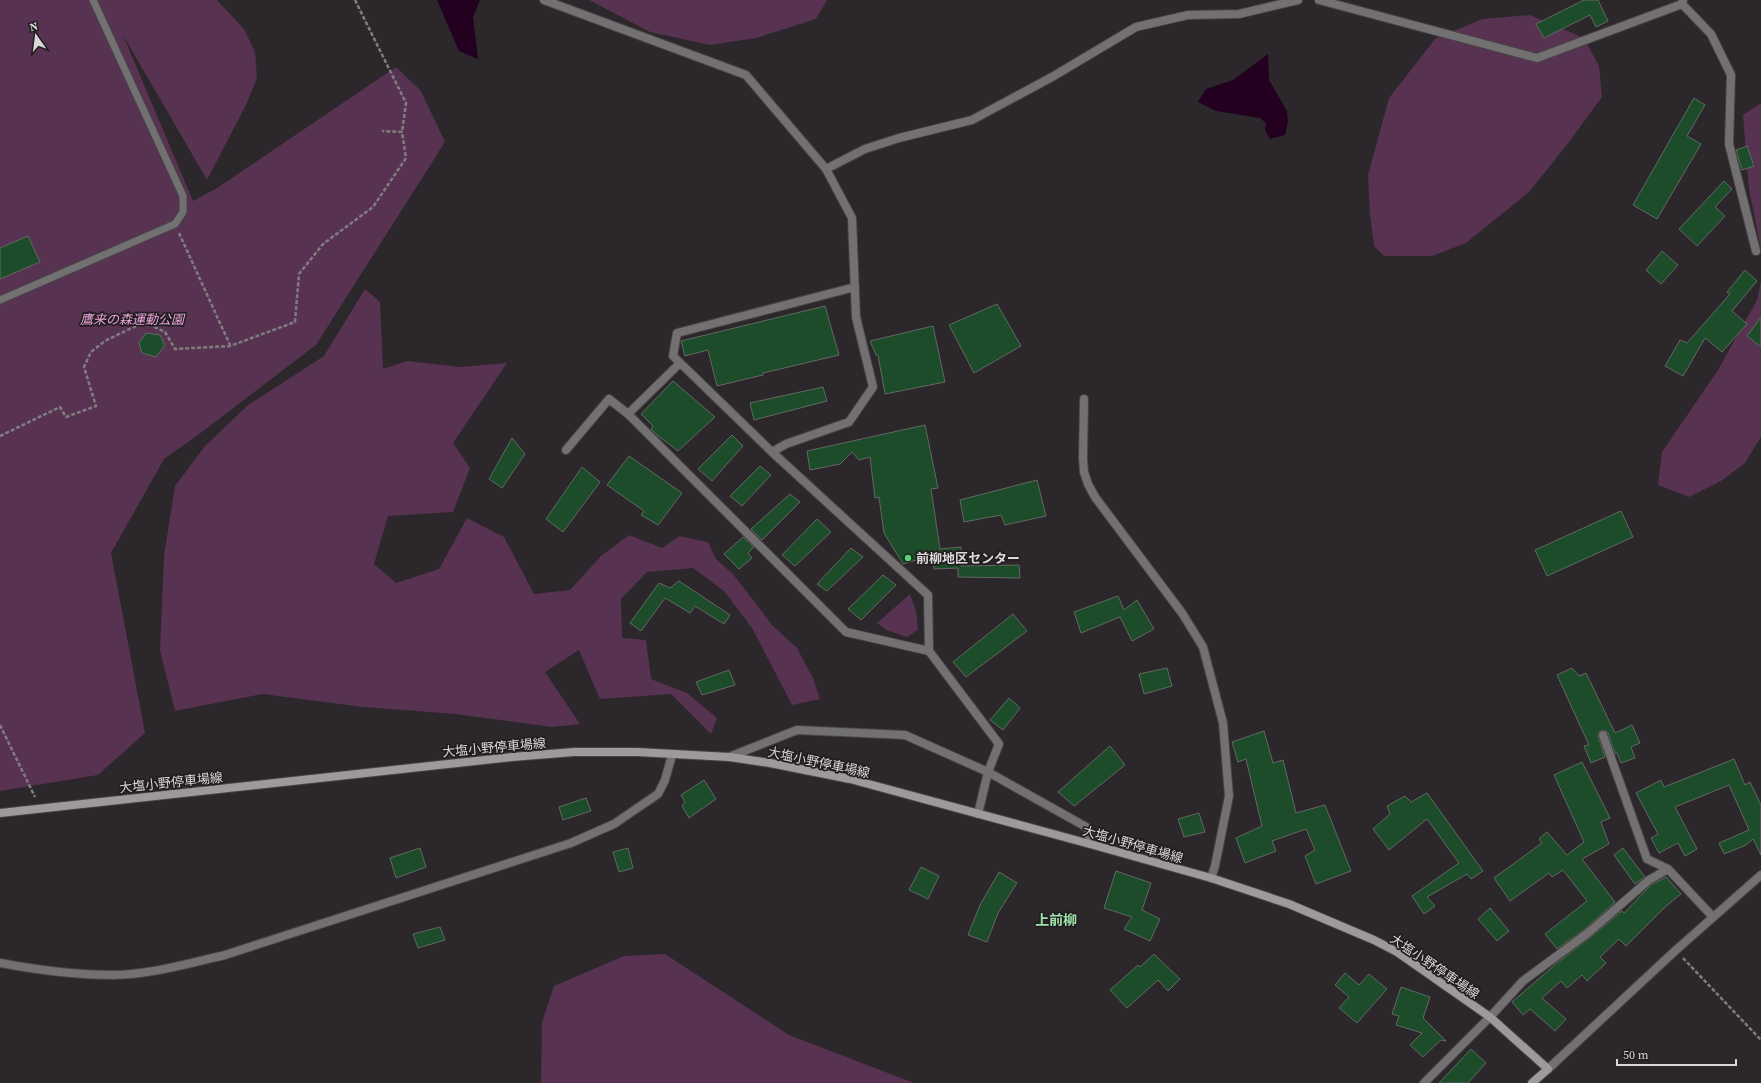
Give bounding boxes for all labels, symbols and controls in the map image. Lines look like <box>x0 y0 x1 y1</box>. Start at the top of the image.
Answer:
north arrow <box>16 16 56 56</box>
text: N <box>28 19 39 35</box>
park label: 鷹来の森運動公園 <box>80 311 186 328</box>
place label: 前柳地区センター <box>916 550 1020 567</box>
marker: 前柳地区センター <box>903 553 913 563</box>
street label: 大塩小野停車場線 <box>441 734 547 760</box>
street label: 大塩小野停車場線 <box>766 743 872 782</box>
street label: 大塩小野停車場線 <box>118 769 224 796</box>
street label: 大塩小野停車場線 <box>1081 822 1185 867</box>
district label: 上前柳 <box>1035 910 1077 930</box>
street label: 大塩小野停車場線 <box>1387 930 1483 1003</box>
scale bar <box>1617 1041 1736 1067</box>
text: 50 m <box>1623 1047 1649 1063</box>

